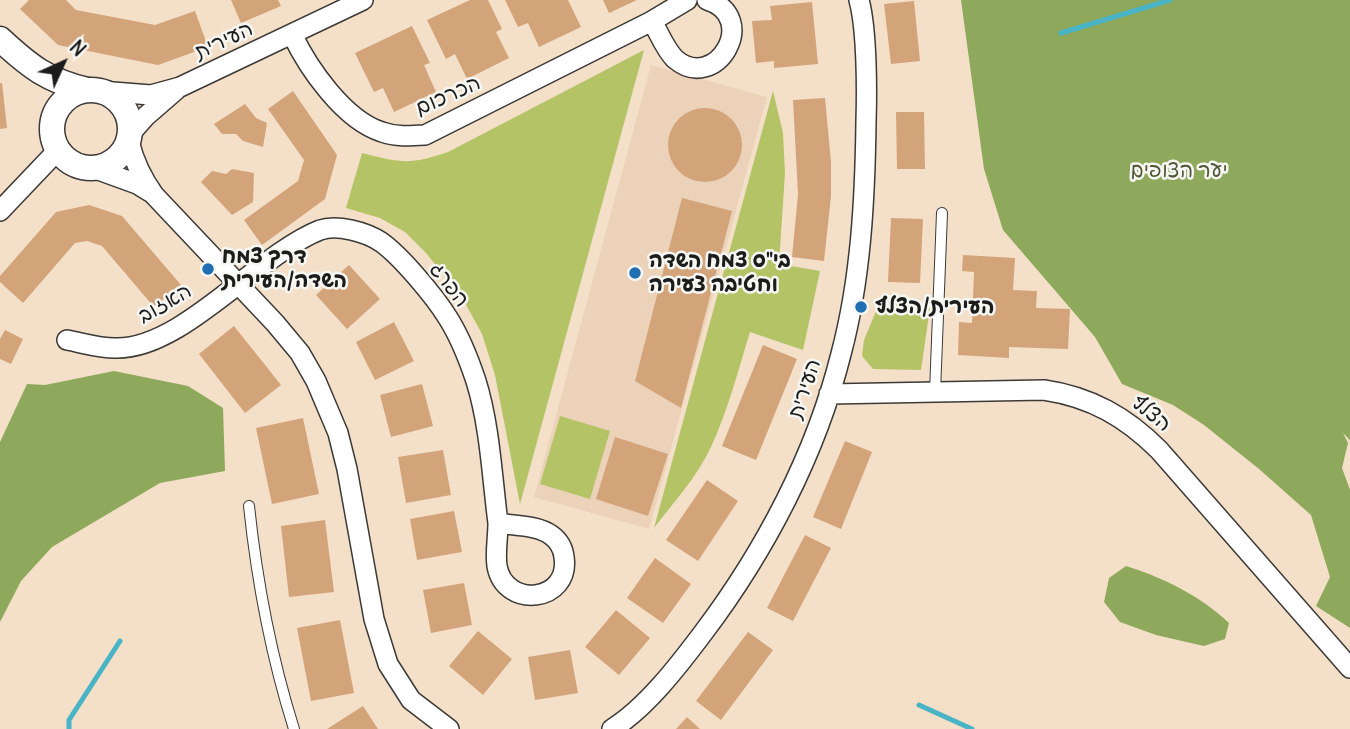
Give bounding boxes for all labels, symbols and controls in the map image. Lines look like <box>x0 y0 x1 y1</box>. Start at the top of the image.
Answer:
street label: העירית <box>191 17 257 65</box>
north arrow <box>28 28 98 98</box>
text: N <box>65 35 91 61</box>
street label: הכרכום <box>411 70 485 122</box>
park label: יער הצופים <box>1131 158 1227 184</box>
place label: דרך צמח השדה/העירית <box>222 244 347 294</box>
place label: בי"ס צמח השדה וחטיבה צעירה <box>649 248 791 298</box>
street label: הפרג <box>424 257 474 313</box>
marker: דרך צמח השדה/העירית <box>200 261 216 277</box>
marker: בי"ס צמח השדה וחטיבה צעירה <box>627 265 643 281</box>
street label: האזוב <box>134 279 196 329</box>
place label: העירית/הצלף <box>875 294 995 320</box>
marker: העירית/הצלף <box>853 299 869 315</box>
street label: העירית <box>783 356 827 422</box>
street label: הצלף <box>1126 390 1176 438</box>

